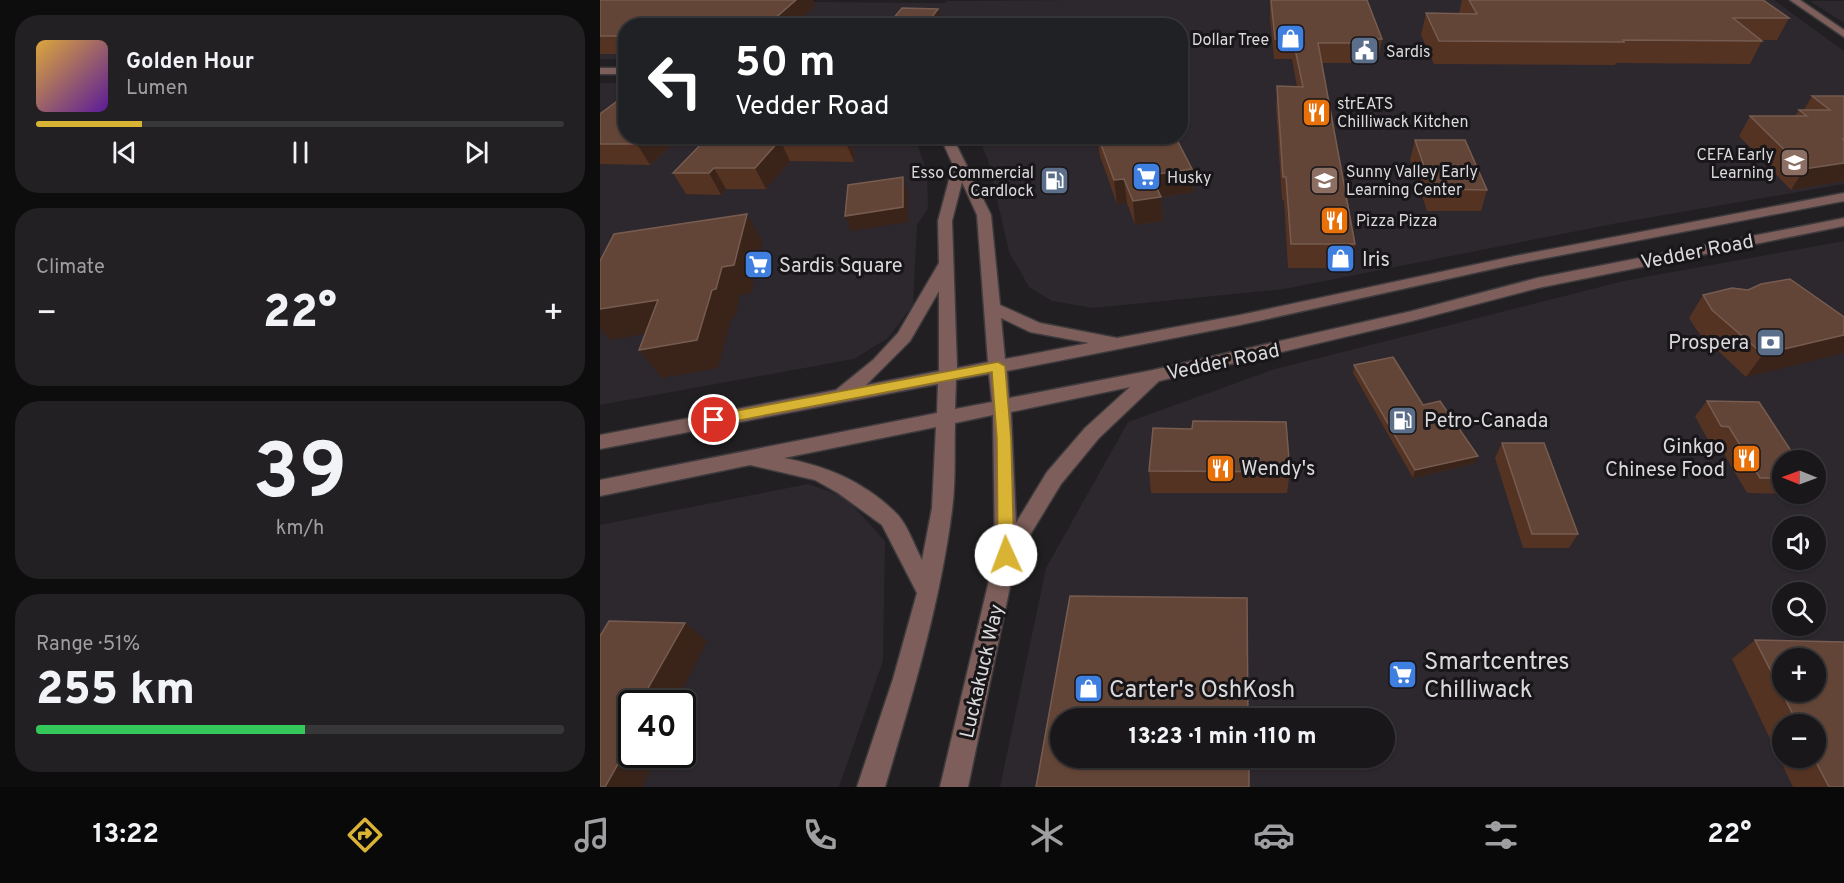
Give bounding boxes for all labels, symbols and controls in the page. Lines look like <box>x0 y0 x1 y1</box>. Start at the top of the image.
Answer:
shop icon: Dollar Tree <box>1274 23 1306 55</box>
place label: Dollar Tree <box>1192 31 1269 51</box>
public building icon: Sardis <box>1349 35 1381 67</box>
text: 50 m <box>735 38 836 91</box>
icon: left <box>636 42 714 120</box>
place label: Sardis <box>1386 43 1431 63</box>
text: Golden Hour <box>126 49 254 76</box>
text: Lumen <box>126 76 188 102</box>
text: Vedder Road <box>735 90 890 124</box>
place label: strEATS Chilliwack Kitchen <box>1337 95 1469 133</box>
restaurant icon: strEATS Chilliwack Kitchen <box>1300 96 1332 128</box>
icon: previous <box>108 136 141 169</box>
icon: pause <box>284 136 317 169</box>
icon: next <box>460 136 493 169</box>
place label: CEFA Early Learning <box>1697 146 1774 184</box>
school or university icon: CEFA Early Learning <box>1779 147 1811 179</box>
supermarket icon: Husky <box>1130 161 1162 193</box>
place label: Sunny Valley Early Learning Center <box>1346 163 1478 201</box>
place label: Esso Commercial Cardlock <box>911 164 1034 202</box>
school or university icon: Sunny Valley Early Learning Center <box>1309 164 1341 196</box>
fuel station icon: Esso Commercial Cardlock <box>1039 165 1071 197</box>
place label: Husky <box>1167 169 1211 189</box>
restaurant icon: Pizza Pizza <box>1319 204 1351 236</box>
place label: Pizza Pizza <box>1356 212 1437 232</box>
street label: Vedder Road <box>1639 229 1756 277</box>
shop icon: Iris <box>1325 243 1357 275</box>
place label: Iris <box>1362 248 1390 274</box>
supermarket icon: Sardis Square <box>742 249 774 281</box>
place label: Sardis Square <box>779 254 903 280</box>
text: Climate <box>36 255 105 281</box>
text: 22° <box>263 286 337 343</box>
text: − <box>36 294 57 336</box>
text: + <box>543 294 564 336</box>
bank icon: Prospera <box>1754 326 1786 358</box>
place label: Prospera <box>1668 331 1749 357</box>
street label: Vedder Road <box>1165 338 1282 388</box>
pin <box>688 394 739 445</box>
icon: arrive <box>697 403 730 436</box>
fuel station icon: Petro-Canada <box>1387 404 1419 436</box>
place label: Petro-Canada <box>1424 409 1548 435</box>
text: 39 <box>253 427 347 526</box>
place label: Ginkgo Chinese Food <box>1605 435 1725 484</box>
restaurant icon: Ginkgo Chinese Food <box>1730 442 1762 474</box>
north arrow <box>1772 450 1826 504</box>
map controls <box>1772 450 1826 768</box>
restaurant icon: Wendy's <box>1204 452 1236 484</box>
place label: Wendy's <box>1241 457 1315 483</box>
text: km/h <box>276 516 324 542</box>
button: sound <box>1772 516 1826 570</box>
position arrow <box>974 523 1038 587</box>
button: search <box>1772 582 1826 636</box>
street label: Luckakuck Way <box>955 602 1011 741</box>
text: Range · 51% <box>36 632 140 658</box>
place label: Smartcentres Chilliwack <box>1424 648 1570 706</box>
button: + <box>1772 648 1826 702</box>
supermarket icon: Smartcentres Chilliwack <box>1387 659 1419 691</box>
text: 255 km <box>36 663 195 720</box>
shop icon: Carter's OshKosh <box>1072 673 1104 705</box>
place label: Carter's OshKosh <box>1109 676 1295 706</box>
speed limit sign: 40 <box>618 690 696 768</box>
button: − <box>1772 714 1826 768</box>
text: 13:23 · 1 min · 110 m <box>1128 724 1317 751</box>
icon: directions <box>344 814 386 856</box>
icon: music <box>571 814 613 856</box>
icon: phone <box>799 814 841 856</box>
icon: climate <box>1026 814 1068 856</box>
icon: car <box>1253 814 1295 856</box>
icon: filters <box>1480 814 1522 856</box>
text: 13:22 <box>93 818 159 852</box>
text: 22° <box>1707 818 1751 852</box>

